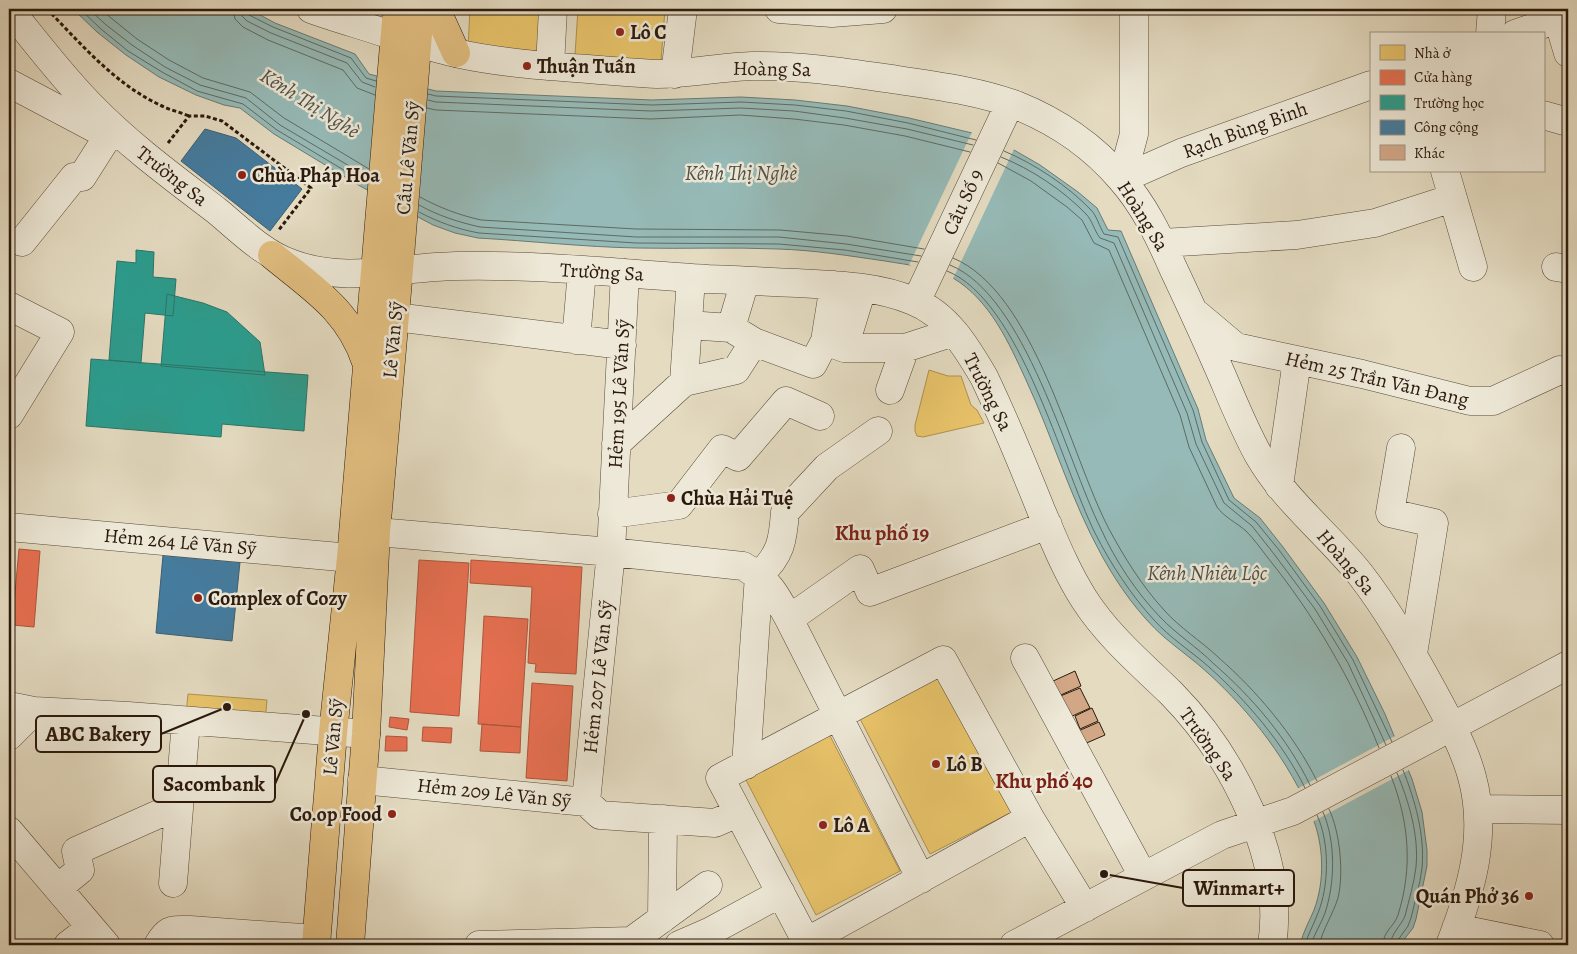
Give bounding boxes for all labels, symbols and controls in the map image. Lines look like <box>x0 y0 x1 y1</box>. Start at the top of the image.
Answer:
place label: Lô C <box>630 19 666 46</box>
marker: Lô C <box>614 26 626 38</box>
legend <box>1370 32 1544 172</box>
text: Nhà ở <box>1414 43 1452 63</box>
place label: Thuận Tuấn <box>537 53 636 80</box>
street label: Hoàng Sa <box>733 55 812 83</box>
marker: Thuận Tuấn <box>521 60 533 72</box>
water label: Kênh Thị Nghè <box>255 61 365 145</box>
text: Cửa hàng <box>1414 67 1473 87</box>
text: Trường học <box>1414 93 1484 113</box>
street label: Rạch Bùng Binh <box>1179 95 1311 165</box>
street label: Cầu Lê Văn Sỹ <box>390 99 426 216</box>
text: Công cộng <box>1414 117 1479 137</box>
street label: Trường Sa <box>131 140 214 213</box>
text: Khác <box>1414 143 1445 163</box>
water label: Kênh Thị Nghè <box>685 159 798 187</box>
place label: Chùa Pháp Hoa <box>252 162 380 189</box>
street label: Cầu Số 9 <box>936 165 990 239</box>
marker: Chùa Pháp Hoa <box>236 169 248 181</box>
street label: Hoàng Sa <box>1111 176 1176 257</box>
street label: Trường Sa <box>559 256 645 288</box>
street label: Lê Văn Sỹ <box>376 299 410 380</box>
street label: Hẻm 195 Lê Văn Sỹ <box>602 317 636 469</box>
street label: Hẻm 25 Trần Văn Đang <box>1283 345 1471 413</box>
street label: Trường Sa <box>957 349 1019 436</box>
place label: Chùa Hải Tuệ <box>681 485 793 512</box>
marker: Chùa Hải Tuệ <box>665 492 677 504</box>
district label: Khu phố 19 <box>835 519 930 547</box>
street label: Hẻm 264 Lê Văn Sỹ <box>103 522 258 562</box>
street label: Hoàng Sa <box>1310 523 1382 601</box>
water label: Kênh Nhiêu Lộc <box>1147 559 1268 587</box>
place label: Complex of Cozy <box>208 585 348 612</box>
marker: Complex of Cozy <box>192 592 204 604</box>
street label: Hẻm 207 Lê Văn Sỹ <box>577 598 620 755</box>
street label: Lê Văn Sỹ <box>316 696 350 777</box>
street label: Trường Sa <box>1173 702 1243 787</box>
callout: ABC Bakery <box>36 716 161 752</box>
text: ABC Bakery <box>44 720 152 748</box>
place label: Lô B <box>946 751 983 778</box>
marker: Lô B <box>930 758 942 770</box>
callout: Sacombank <box>153 766 275 802</box>
district label: Khu phố 40 <box>995 767 1093 795</box>
text: Sacombank <box>163 770 265 798</box>
street label: Hẻm 209 Lê Văn Sỹ <box>416 771 573 815</box>
place label: Co.op Food <box>290 801 382 828</box>
marker: Co.op Food <box>386 808 398 820</box>
place label: Lô A <box>833 812 870 839</box>
marker: Lô A <box>817 819 829 831</box>
callout: Winmart+ <box>1183 870 1294 906</box>
text: Winmart+ <box>1192 874 1285 902</box>
place label: Quán Phở 36 <box>1416 883 1519 910</box>
marker: Quán Phở 36 <box>1523 890 1535 902</box>

